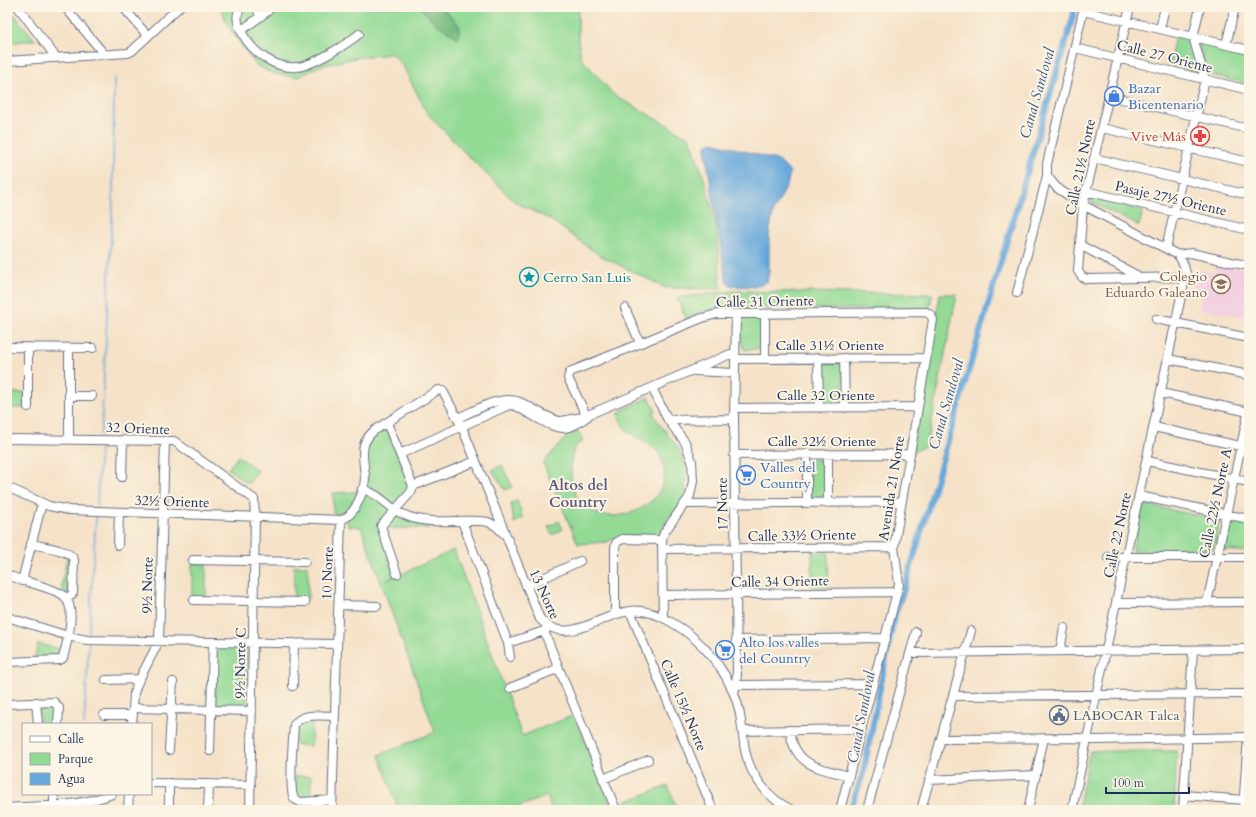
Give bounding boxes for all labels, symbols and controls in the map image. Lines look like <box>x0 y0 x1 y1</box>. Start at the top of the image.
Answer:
street label: Calle 27 Oriente <box>1115 35 1215 78</box>
water label: Canal Sandoval <box>1015 45 1060 141</box>
place label: Bazar Bicentenario <box>1128 79 1204 114</box>
shop icon: Bazar Bicentenario <box>1103 85 1125 107</box>
street label: Calle 21½ Norte <box>1061 117 1100 217</box>
pharmacy icon: Vive Más <box>1189 125 1211 147</box>
place label: Vive Más <box>1131 127 1186 146</box>
street label: Pasaje 27½ Oriente <box>1113 176 1229 221</box>
place icon: Cerro San Luis <box>518 266 540 288</box>
place label: Colegio Eduardo Galeano <box>1105 267 1207 302</box>
place label: Cerro San Luis <box>543 268 631 287</box>
school or university icon: Colegio Eduardo Galeano <box>1210 273 1232 295</box>
street label: Calle 31 Oriente <box>716 291 814 312</box>
street label: Calle 31½ Oriente <box>776 336 884 355</box>
water label: Canal Sandoval <box>924 356 969 452</box>
street label: Calle 32 Oriente <box>777 386 875 405</box>
street label: 32 Oriente <box>105 418 170 439</box>
street label: Calle 32½ Oriente <box>768 432 876 451</box>
street label: Avenida 21 Norte <box>874 434 909 542</box>
street label: Calle 22½ Norte A <box>1195 446 1236 560</box>
place label: Valles del Country <box>760 458 816 493</box>
supermarket icon: Valles del Country <box>735 464 757 486</box>
district label: Altos del Country <box>548 475 608 512</box>
street label: 17 Norte <box>713 477 732 531</box>
street label: Calle 22 Norte <box>1099 490 1136 580</box>
street label: 32½ Oriente <box>134 491 210 512</box>
street label: Calle 33½ Oriente <box>747 525 857 546</box>
street label: 10 Norte <box>317 546 338 600</box>
street label: 9½ Norte <box>138 556 157 614</box>
street label: 13 Norte <box>525 566 564 622</box>
street label: Calle 34 Oriente <box>731 571 829 592</box>
street label: 9½ Norte C <box>230 627 251 699</box>
place label: Alto los valles del Country <box>739 633 819 668</box>
supermarket icon: Alto los valles del Country <box>714 639 736 661</box>
street label: Calle 15½ Norte <box>656 656 711 754</box>
water label: Canal Sandoval <box>842 668 880 765</box>
public building icon: LABOCAR Talca <box>1048 704 1070 726</box>
place label: LABOCAR Talca <box>1073 706 1179 725</box>
legend <box>22 723 152 795</box>
text: Calle <box>58 731 84 747</box>
text: Parque <box>58 751 93 767</box>
scale bar <box>1106 769 1189 795</box>
text: Agua <box>58 771 86 787</box>
text: 100 m <box>1112 775 1145 791</box>

